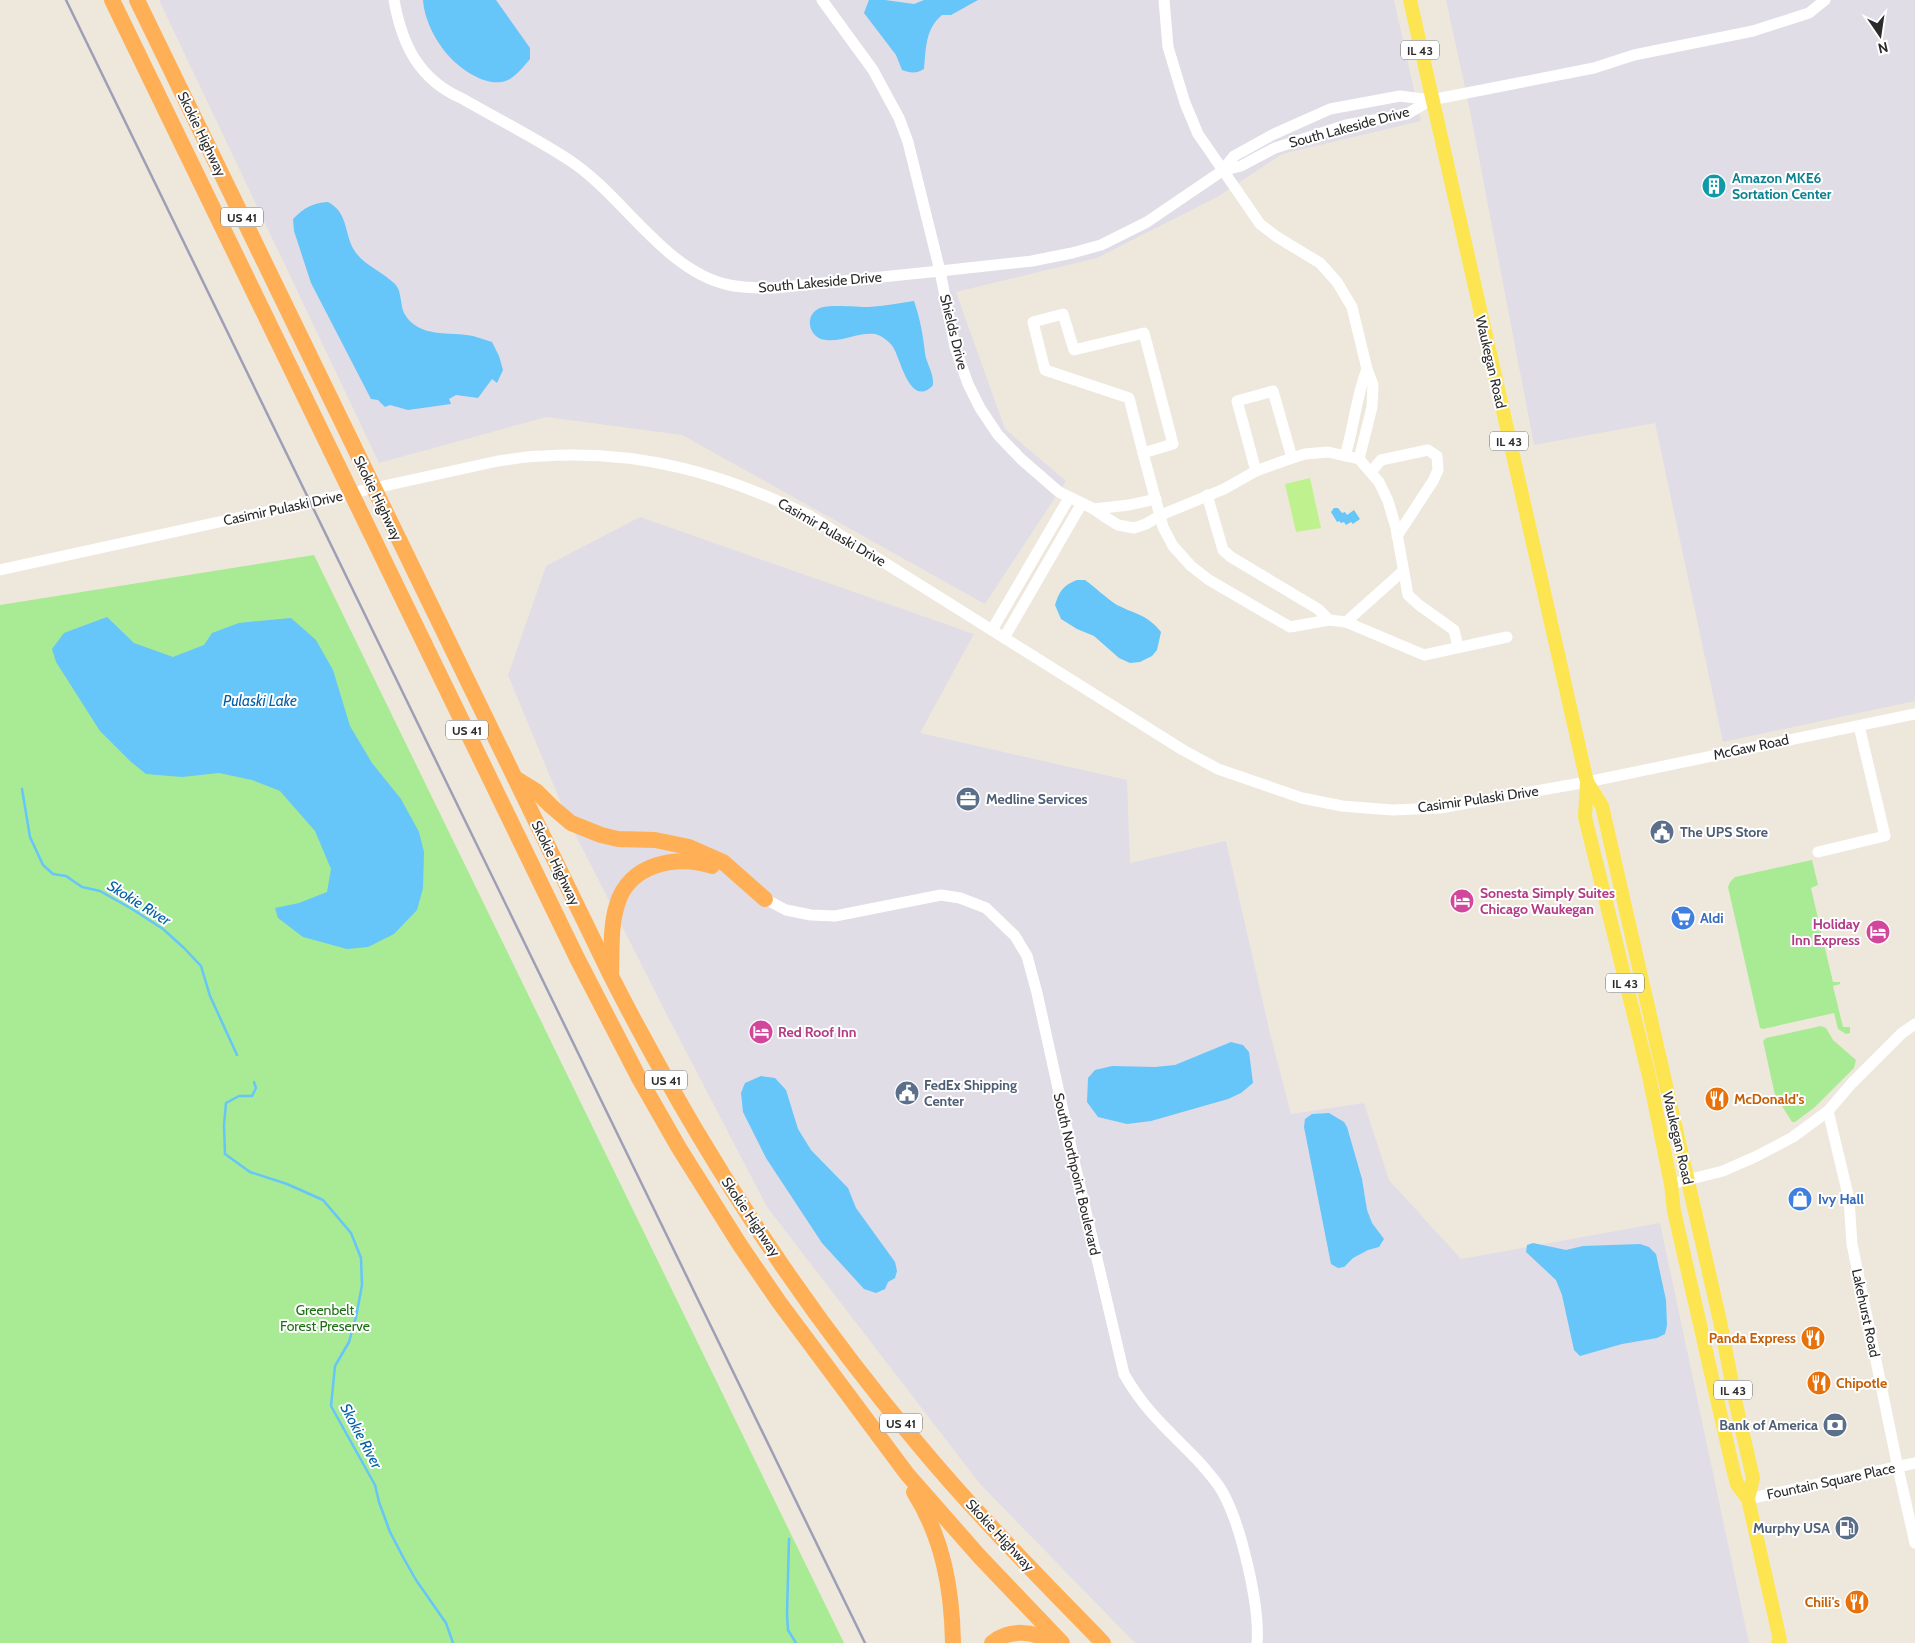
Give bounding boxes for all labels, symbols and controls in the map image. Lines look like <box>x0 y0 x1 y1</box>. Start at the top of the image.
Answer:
north arrow <box>1855 10 1905 60</box>
text: N <box>1876 38 1890 58</box>
road number: IL 43 <box>1401 40 1439 60</box>
street label: Skokie Highway <box>174 89 230 179</box>
street label: South Lakeside Drive <box>1287 102 1411 152</box>
place label: Amazon MKE6 Sortation Center <box>1732 169 1832 203</box>
building icon: Amazon MKE6 Sortation Center <box>1701 173 1727 199</box>
road number: US 41 <box>221 208 263 226</box>
street label: South Lakeside Drive <box>758 268 882 296</box>
street label: Shields Drive <box>936 292 972 372</box>
street label: Waukegan Road <box>1472 314 1510 410</box>
road number: IL 43 <box>1490 432 1528 451</box>
street label: Skokie Highway <box>350 453 406 543</box>
street label: Casimir Pulaski Drive <box>222 487 344 529</box>
street label: Casimir Pulaski Drive <box>775 494 889 570</box>
water label: Pulaski Lake <box>223 692 297 710</box>
road number: US 41 <box>446 720 488 740</box>
street label: McGaw Road <box>1711 730 1791 764</box>
street label: Casimir Pulaski Drive <box>1416 782 1540 816</box>
office icon: Medline Services <box>955 786 981 812</box>
place label: Medline Services <box>986 790 1088 808</box>
street label: Skokie Highway <box>528 818 584 908</box>
public building icon: The UPS Store <box>1649 819 1675 845</box>
place label: The UPS Store <box>1680 823 1768 841</box>
water label: Skokie River <box>104 877 175 930</box>
place label: Sonesta Simply Suites Chicago Waukegan <box>1480 884 1615 918</box>
hotel icon: Sonesta Simply Suites Chicago Waukegan <box>1449 888 1475 914</box>
supermarket icon: Aldi <box>1670 905 1696 931</box>
place label: Aldi <box>1700 909 1724 927</box>
place label: Holiday Inn Express <box>1791 915 1860 949</box>
hotel icon: Holiday Inn Express <box>1865 919 1891 945</box>
road number: IL 43 <box>1606 974 1644 992</box>
hotel icon: Red Roof Inn <box>748 1019 774 1045</box>
place label: Red Roof Inn <box>778 1023 856 1041</box>
road number: US 41 <box>645 1070 687 1090</box>
place label: FedEx Shipping Center <box>924 1076 1017 1110</box>
public building icon: FedEx Shipping Center <box>894 1080 920 1106</box>
restaurant icon: McDonald's <box>1704 1086 1730 1112</box>
street label: Waukegan Road <box>1659 1090 1697 1186</box>
place label: McDonald's <box>1734 1090 1804 1108</box>
street label: South Northpoint Boulevard <box>1050 1091 1104 1257</box>
street label: Skokie Highway <box>718 1174 784 1260</box>
shop icon: Ivy Hall <box>1787 1186 1813 1212</box>
place label: Ivy Hall <box>1818 1190 1864 1208</box>
street label: Lakehurst Road <box>1848 1267 1884 1359</box>
park label: Greenbelt Forest Preserve <box>280 1301 370 1335</box>
restaurant icon: Panda Express <box>1800 1325 1826 1351</box>
place label: Panda Express <box>1709 1329 1796 1347</box>
restaurant icon: Chipotle <box>1806 1370 1832 1396</box>
place label: Chipotle <box>1836 1374 1887 1392</box>
road number: IL 43 <box>1714 1380 1752 1400</box>
water label: Skokie River <box>336 1400 386 1473</box>
bank icon: Bank of America <box>1822 1412 1848 1438</box>
road number: US 41 <box>880 1414 922 1432</box>
place label: Bank of America <box>1719 1416 1818 1434</box>
street label: Fountain Square Place <box>1765 1459 1897 1503</box>
street label: Skokie Highway <box>962 1495 1038 1575</box>
fuel station icon: Murphy USA <box>1834 1515 1860 1541</box>
place label: Murphy USA <box>1753 1519 1830 1537</box>
restaurant icon: Chili's <box>1844 1589 1870 1615</box>
place label: Chili's <box>1805 1593 1840 1611</box>

